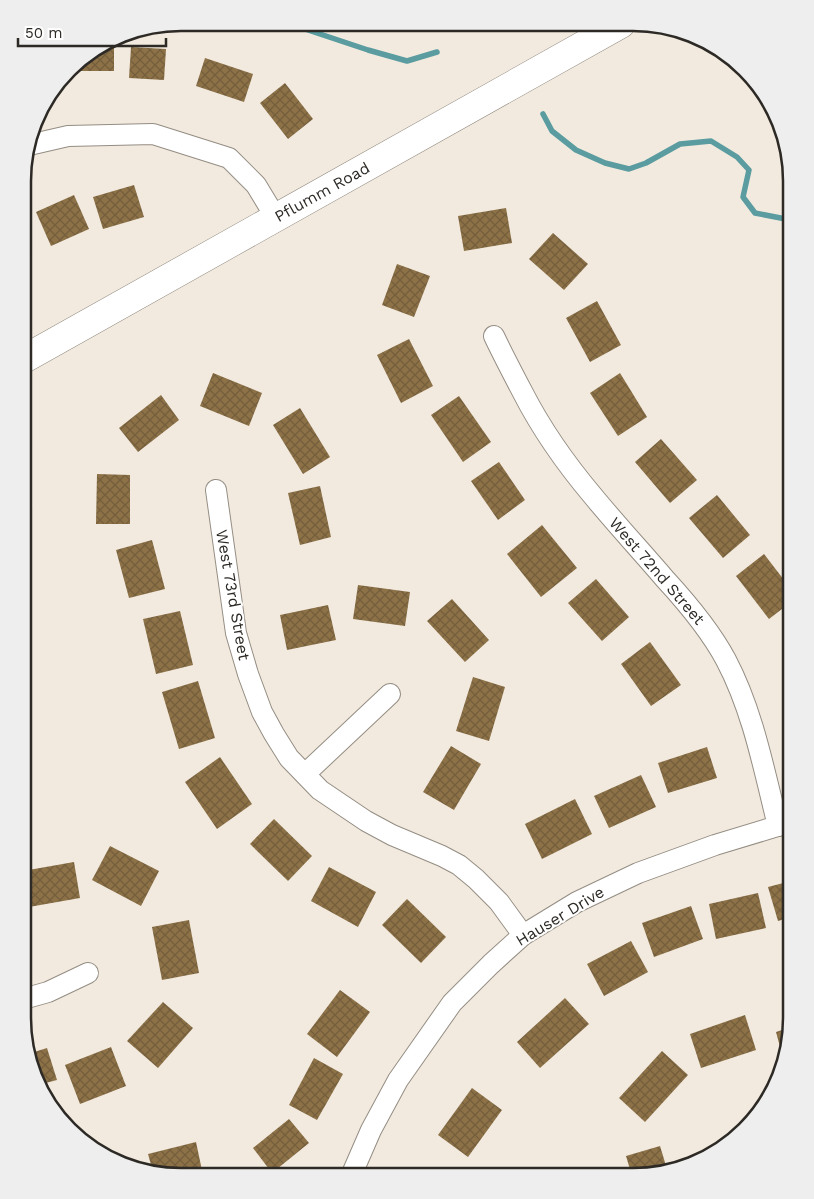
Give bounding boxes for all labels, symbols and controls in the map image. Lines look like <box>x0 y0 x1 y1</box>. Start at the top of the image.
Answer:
scale bar <box>18 15 165 47</box>
text: 50 m <box>25 24 62 42</box>
street label: Pflumm Road <box>271 158 373 226</box>
street label: West 72nd Street <box>605 513 709 629</box>
street label: West 73rd Street <box>212 528 254 662</box>
street label: Hauser Drive <box>512 882 608 950</box>

